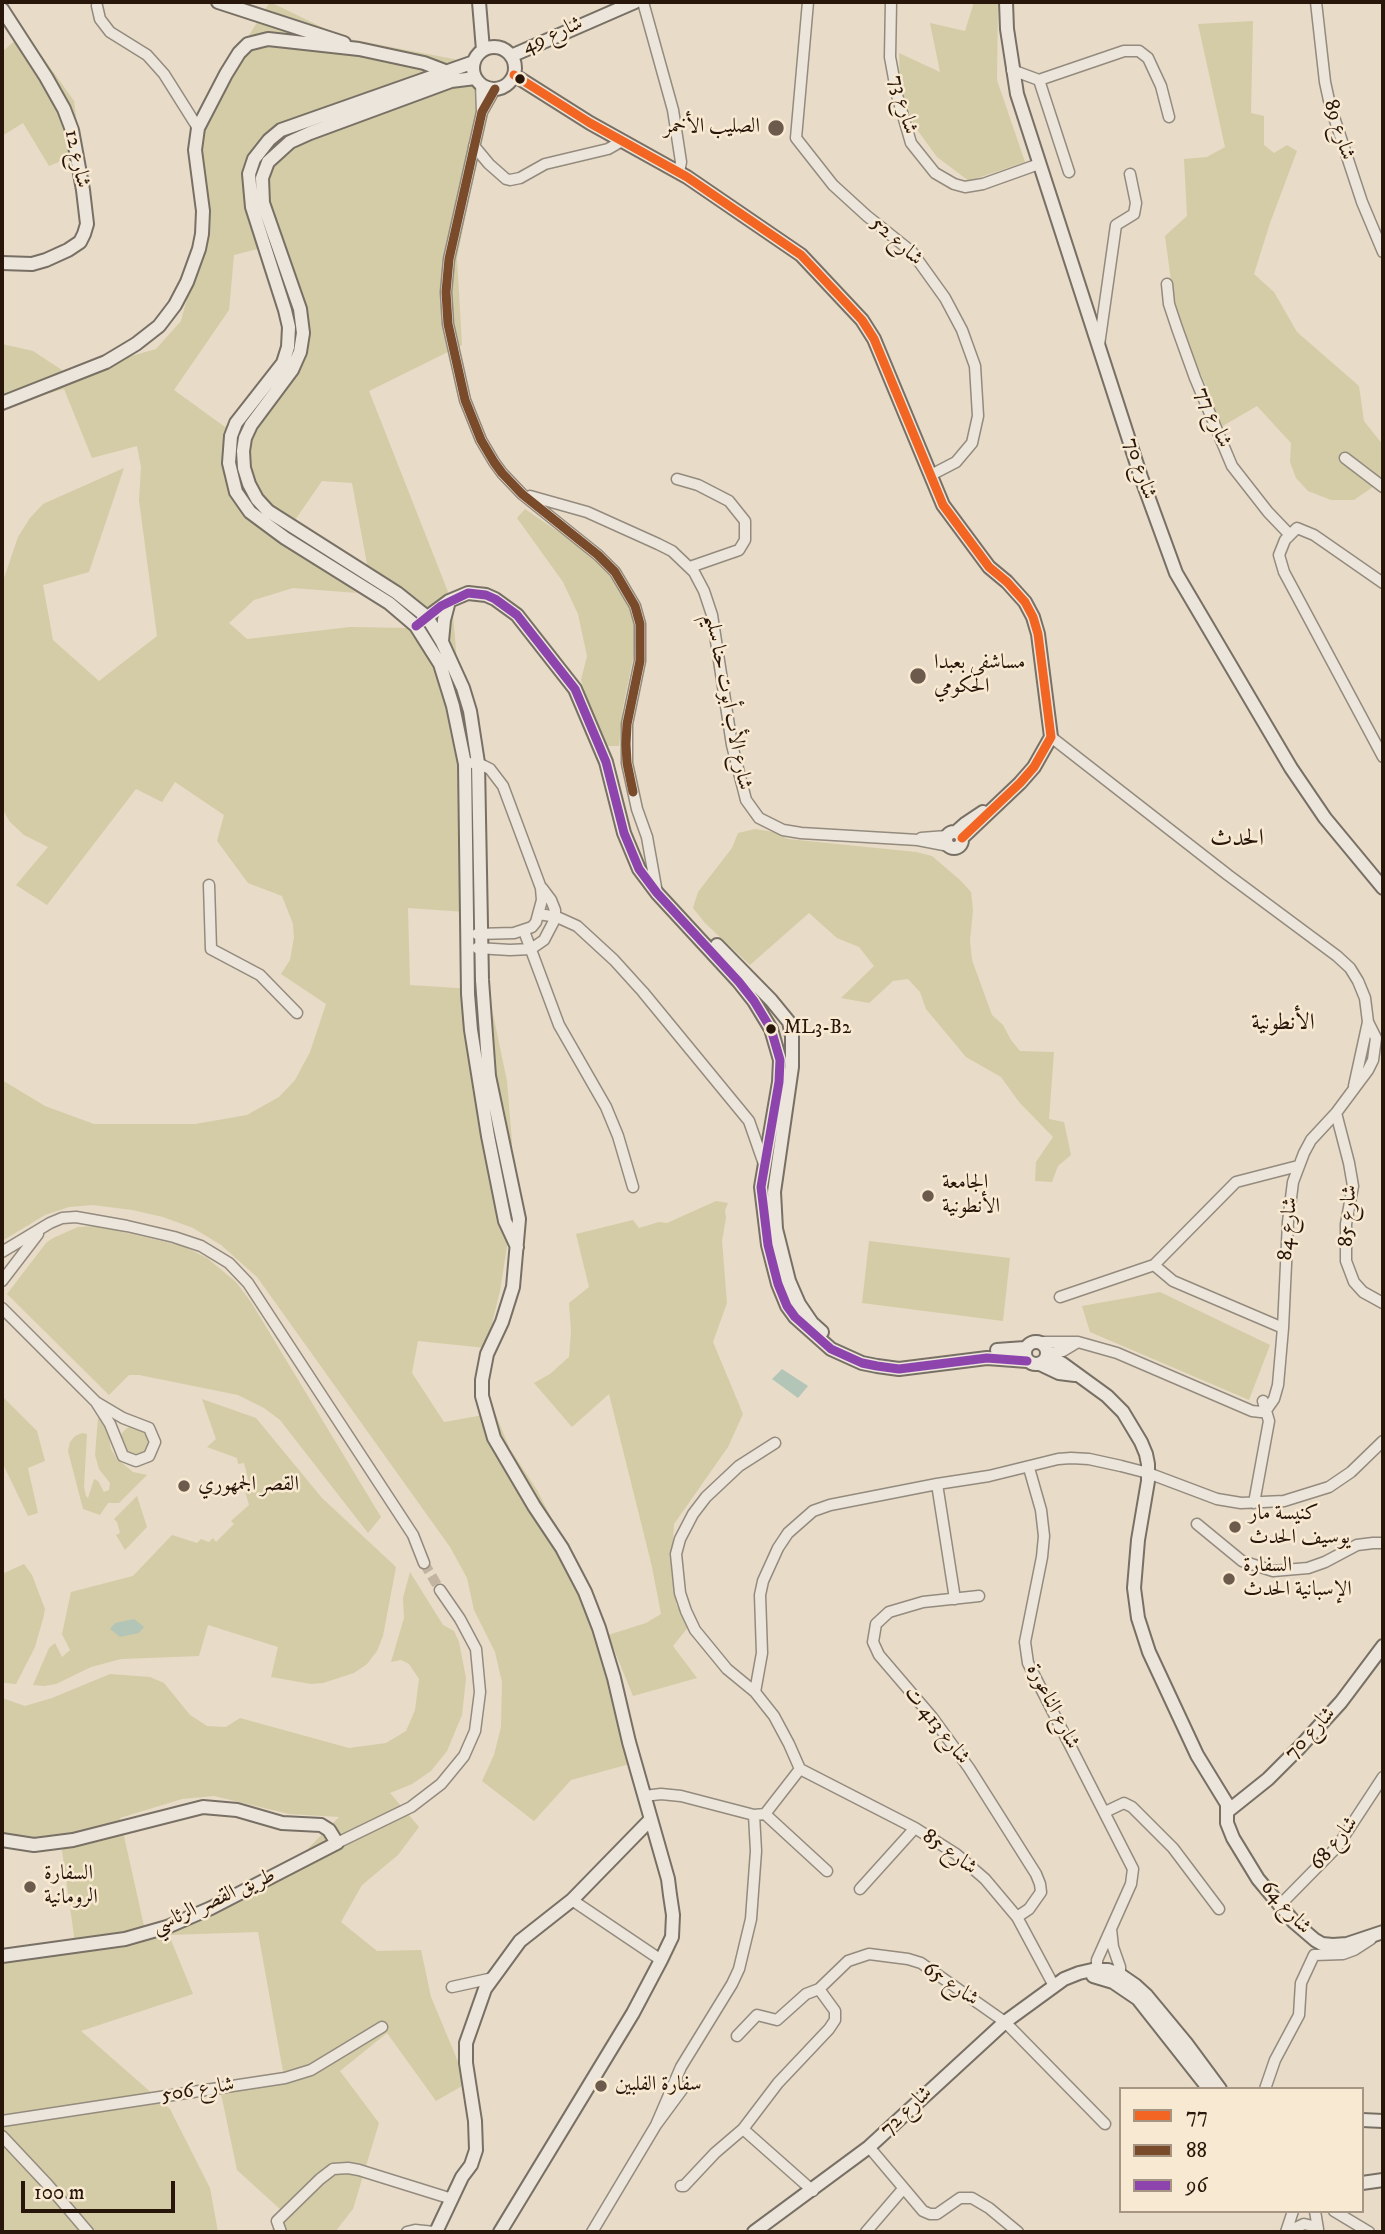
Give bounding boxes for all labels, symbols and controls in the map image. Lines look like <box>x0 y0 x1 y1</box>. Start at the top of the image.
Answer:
street label: شارع 49 <box>519 12 587 60</box>
unlabelled marker <box>513 72 527 86</box>
street label: شارع 73 <box>882 73 922 137</box>
street label: شارع 89 <box>1317 97 1359 163</box>
place label: الصليب الأخمر <box>664 115 760 141</box>
marker: الصليب الأخمر <box>766 118 786 138</box>
street label: شارع 12 <box>58 128 94 190</box>
street label: شارع 52 <box>865 212 927 272</box>
street label: شارع 77 <box>1188 384 1236 452</box>
street label: شارع 70 <box>1117 435 1161 503</box>
street label: شارع الأب أبوت حنا سليم <box>698 612 756 792</box>
place label: مساشفى بعبدا الحكومي <box>934 651 1026 701</box>
marker: مساشفى بعبدا الحكومي <box>908 666 928 686</box>
district label: الحدث <box>1210 826 1264 854</box>
district label: الأنطونية <box>1251 1010 1315 1038</box>
place label: ML3-B2 <box>784 1018 851 1040</box>
marker: ML3-B2 <box>764 1022 778 1036</box>
place label: الجامعة الأنطونية <box>942 1171 1000 1221</box>
street label: شارع 85 <box>1334 1184 1364 1248</box>
marker: الجامعة الأنطونية <box>920 1188 936 1204</box>
street label: شارع 84 <box>1274 1196 1304 1262</box>
place label: القصر الجمهوري <box>198 1473 299 1499</box>
marker: القصر الجمهوري <box>176 1478 192 1494</box>
place label: كنيسة مار يوسيف الحدث <box>1249 1502 1350 1552</box>
marker: كنيسة مار يوسيف الحدث <box>1227 1519 1243 1535</box>
place label: السفارة الإسبانية الحدث <box>1243 1554 1352 1604</box>
marker: السفارة الإسبانية الحدث <box>1221 1571 1237 1587</box>
street label: شارع الناعورة <box>1020 1660 1084 1754</box>
street label: شارع 413 ت <box>898 1682 974 1770</box>
street label: شارع 70 <box>1280 1702 1342 1766</box>
street label: شارع 68 <box>1306 1812 1364 1876</box>
street label: شارع 85 <box>917 1825 981 1881</box>
place label: السفارة الرومانية <box>44 1862 98 1912</box>
street label: طريق القصر الرئاسي <box>148 1864 280 1940</box>
street label: شارع 64 <box>1254 1876 1316 1940</box>
marker: السفارة الرومانية <box>22 1879 38 1895</box>
street label: شارع 65 <box>917 1957 983 2013</box>
street label: شارع 506 <box>160 2073 236 2109</box>
place label: سفارة الفلبين <box>615 2073 702 2099</box>
marker: سفارة الفلبين <box>593 2078 609 2094</box>
street label: شارع 72 <box>876 2082 938 2142</box>
legend <box>1119 2087 1364 2213</box>
text: 77 <box>1186 2103 1208 2129</box>
text: 88 <box>1186 2138 1207 2164</box>
scale bar <box>24 2168 178 2212</box>
text: 96 <box>1186 2173 1207 2199</box>
text: 100 m <box>34 2180 85 2206</box>

